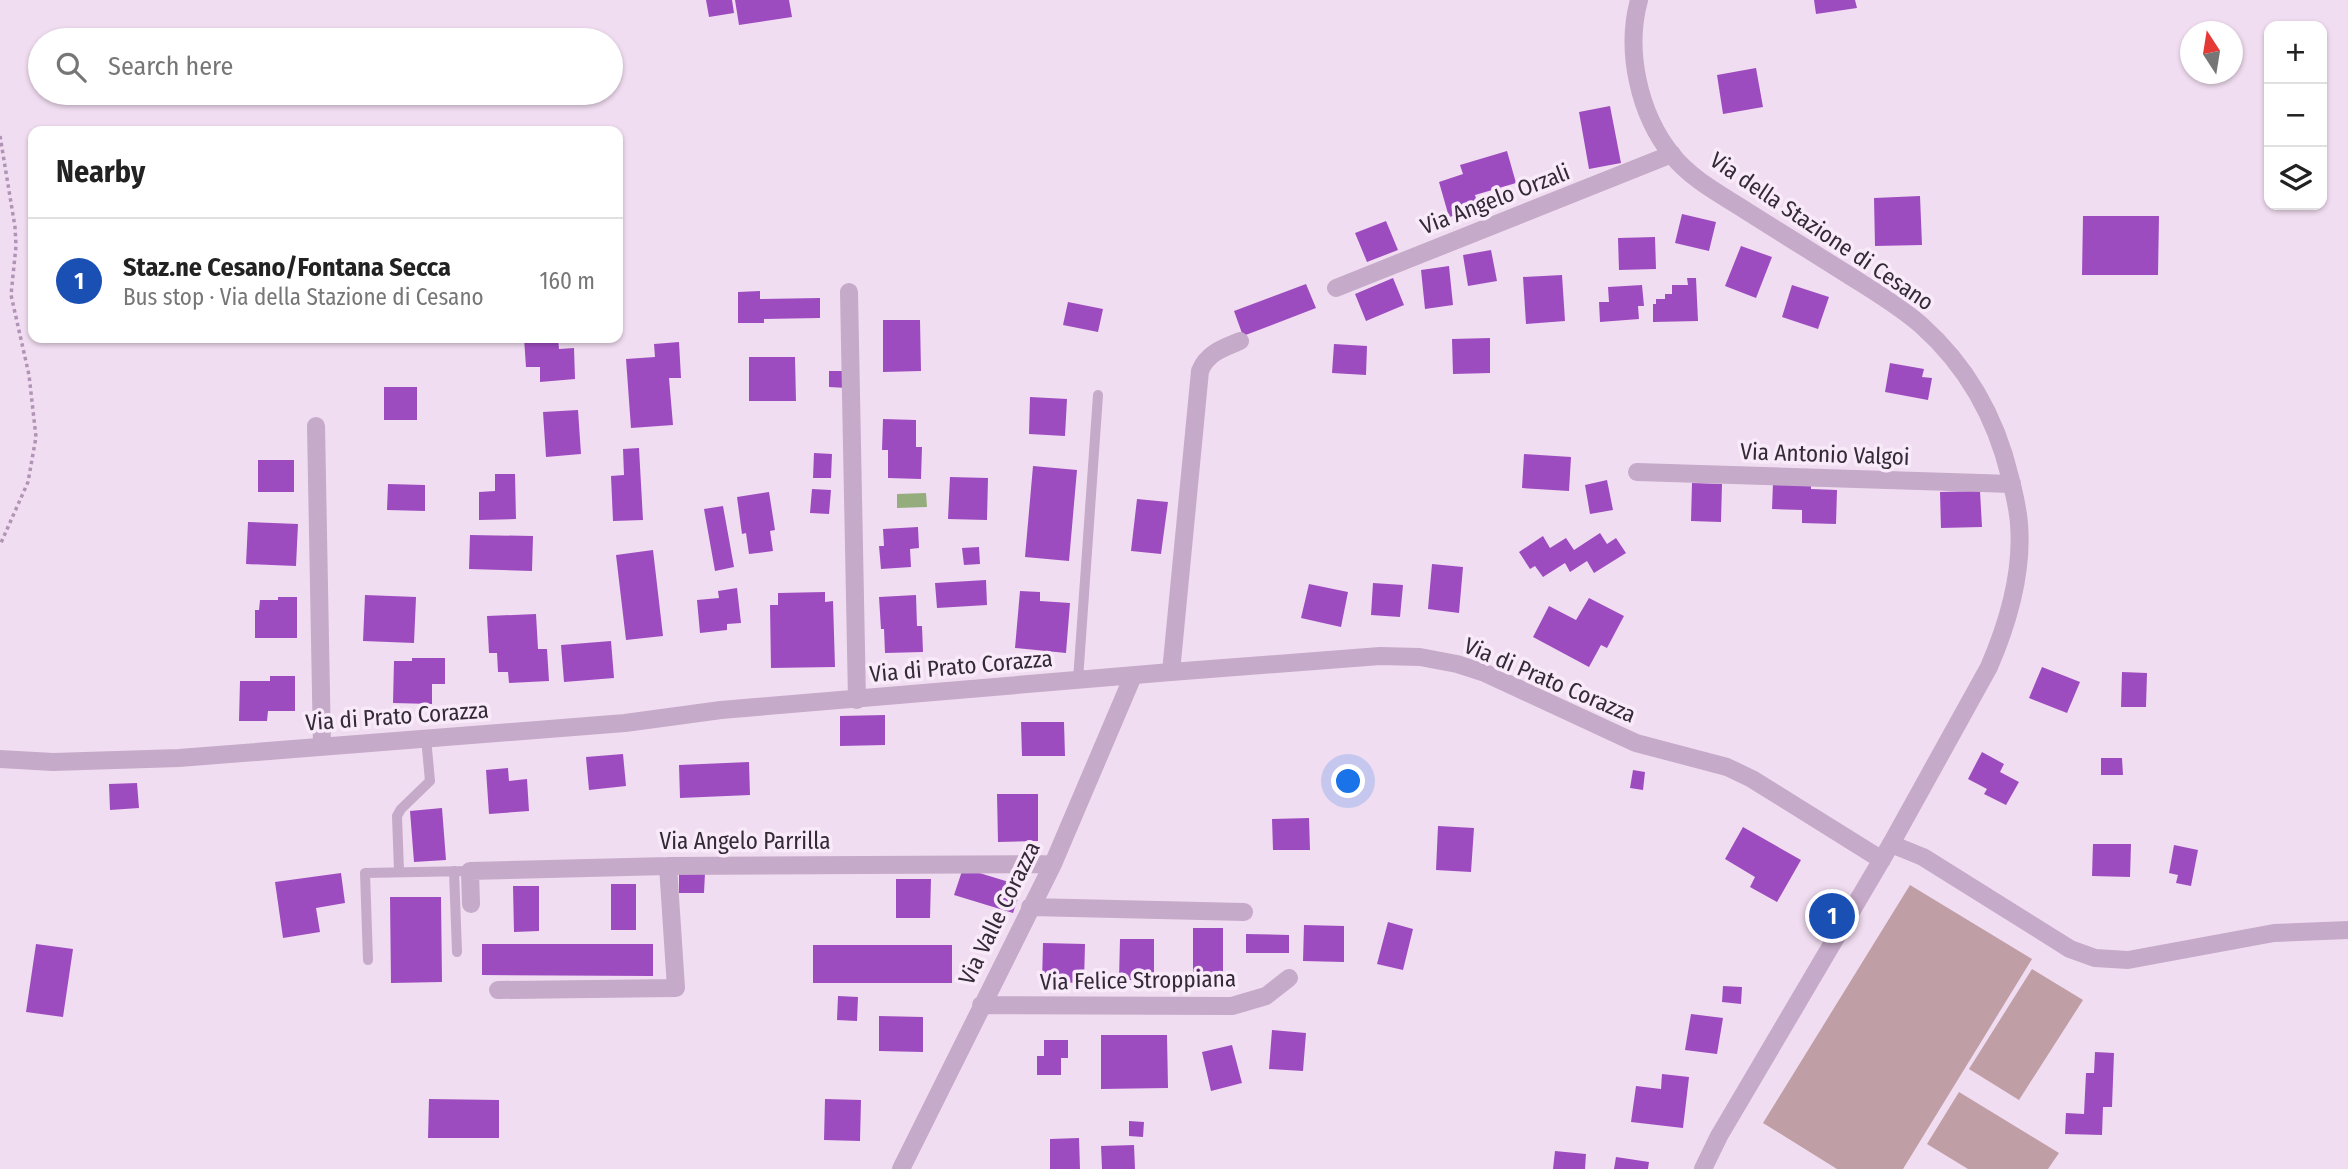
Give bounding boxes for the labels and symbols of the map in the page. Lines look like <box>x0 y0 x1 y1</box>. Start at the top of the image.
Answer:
north arrow <box>2180 21 2243 84</box>
street label: Via della Stazione di Cesano <box>1705 146 1939 316</box>
street label: Via Angelo Orzali <box>1416 158 1574 240</box>
street label: Via Antonio Valgoi <box>1740 437 1910 471</box>
street label: Via di Prato Corazza <box>1460 631 1640 729</box>
street label: Via di Prato Corazza <box>868 644 1054 688</box>
street label: Via di Prato Corazza <box>304 696 490 736</box>
your location <box>1331 764 1365 798</box>
street label: Via Angelo Parrilla <box>660 827 830 855</box>
street label: Via Valle Corazza <box>952 837 1046 989</box>
pin: 1 <box>1809 890 1855 942</box>
street label: Via Felice Stroppiana <box>1040 964 1236 996</box>

